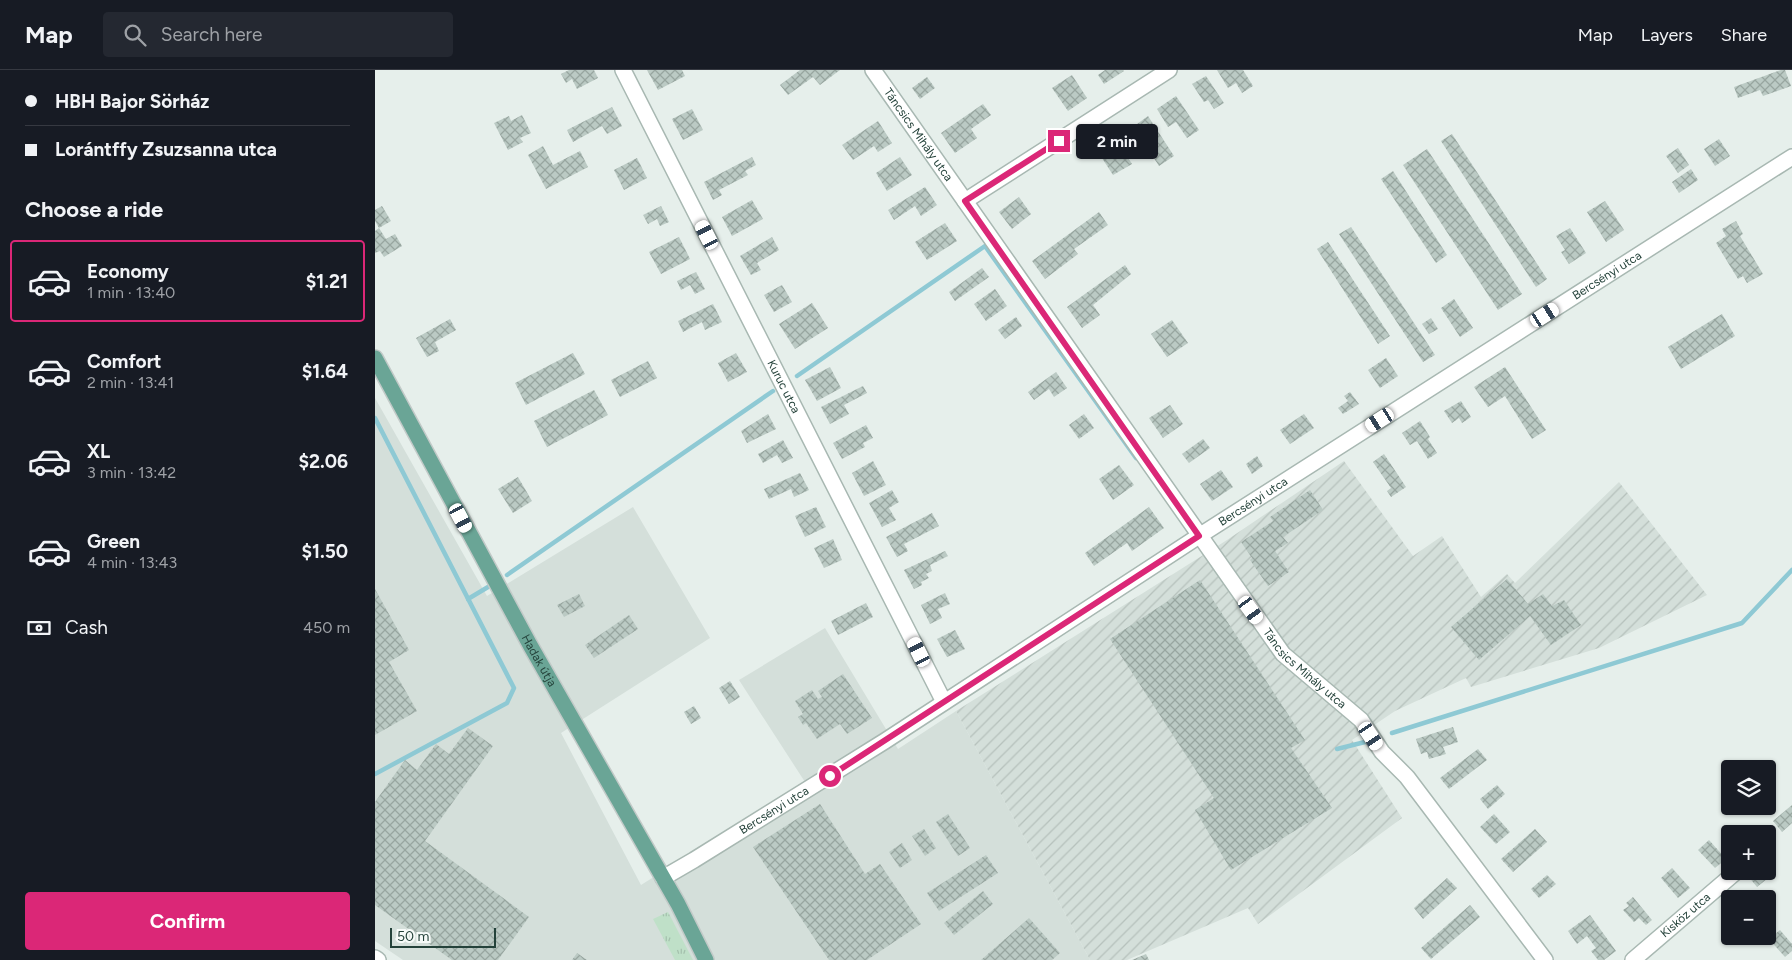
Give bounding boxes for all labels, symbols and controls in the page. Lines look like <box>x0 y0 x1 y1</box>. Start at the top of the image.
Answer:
search box <box>103 12 453 57</box>
text: Map <box>25 20 73 49</box>
icon: search <box>121 21 149 49</box>
text: Search here <box>161 23 262 46</box>
text: Map <box>1578 24 1613 46</box>
text: Layers <box>1641 24 1693 46</box>
text: Share <box>1721 24 1767 46</box>
street label: Táncsics Mihály utca <box>881 86 956 184</box>
text: HBH Bajor Sörház <box>55 90 209 113</box>
callout: 2 min <box>1077 124 1159 158</box>
route end <box>1048 130 1070 152</box>
text: 2 min <box>1097 132 1137 151</box>
text: Lorántffy Zsuzsanna utca <box>55 138 277 161</box>
text: Choose a ride <box>25 196 163 223</box>
car <box>693 218 720 252</box>
street label: Bercsényi utca <box>1570 248 1644 303</box>
icon: car <box>27 259 72 304</box>
text: Economy <box>87 260 169 283</box>
text: $1.21 <box>306 270 348 293</box>
text: 1 min · 13:40 <box>87 283 175 302</box>
car <box>1528 301 1561 329</box>
icon: car <box>27 349 72 394</box>
text: Comfort <box>87 350 162 373</box>
street label: Kuruc utca <box>764 357 803 416</box>
text: $1.64 <box>302 360 348 383</box>
text: 2 min · 13:41 <box>87 373 174 392</box>
car <box>1363 406 1396 434</box>
icon: car <box>27 439 72 484</box>
text: XL <box>87 440 110 463</box>
text: $2.06 <box>298 450 348 473</box>
text: 3 min · 13:42 <box>87 463 176 482</box>
street label: Bercsényi utca <box>1216 474 1290 529</box>
car <box>447 501 474 535</box>
icon: car <box>27 529 72 574</box>
text: Green <box>87 530 140 553</box>
text: $1.50 <box>301 540 348 563</box>
text: 4 min · 13:43 <box>87 553 177 572</box>
car <box>1236 593 1265 627</box>
icon: cash <box>25 614 53 642</box>
text: Cash <box>65 616 108 639</box>
text: 450 m <box>303 618 350 637</box>
street label: Táncsics Mihály utca <box>1260 626 1349 711</box>
street label: Hadak útja <box>519 632 559 689</box>
car <box>905 635 932 669</box>
car <box>1356 719 1385 753</box>
map controls <box>1721 760 1776 945</box>
button: layers <box>1721 760 1776 815</box>
route start <box>819 765 841 787</box>
street label: Bercsényi utca <box>737 783 811 837</box>
button: + <box>1721 825 1776 880</box>
street label: Kisköz utca <box>1658 890 1713 940</box>
button: − <box>1721 890 1776 945</box>
button: Confirm <box>25 892 350 950</box>
scale bar <box>390 925 496 948</box>
text: 50 m <box>397 928 429 945</box>

